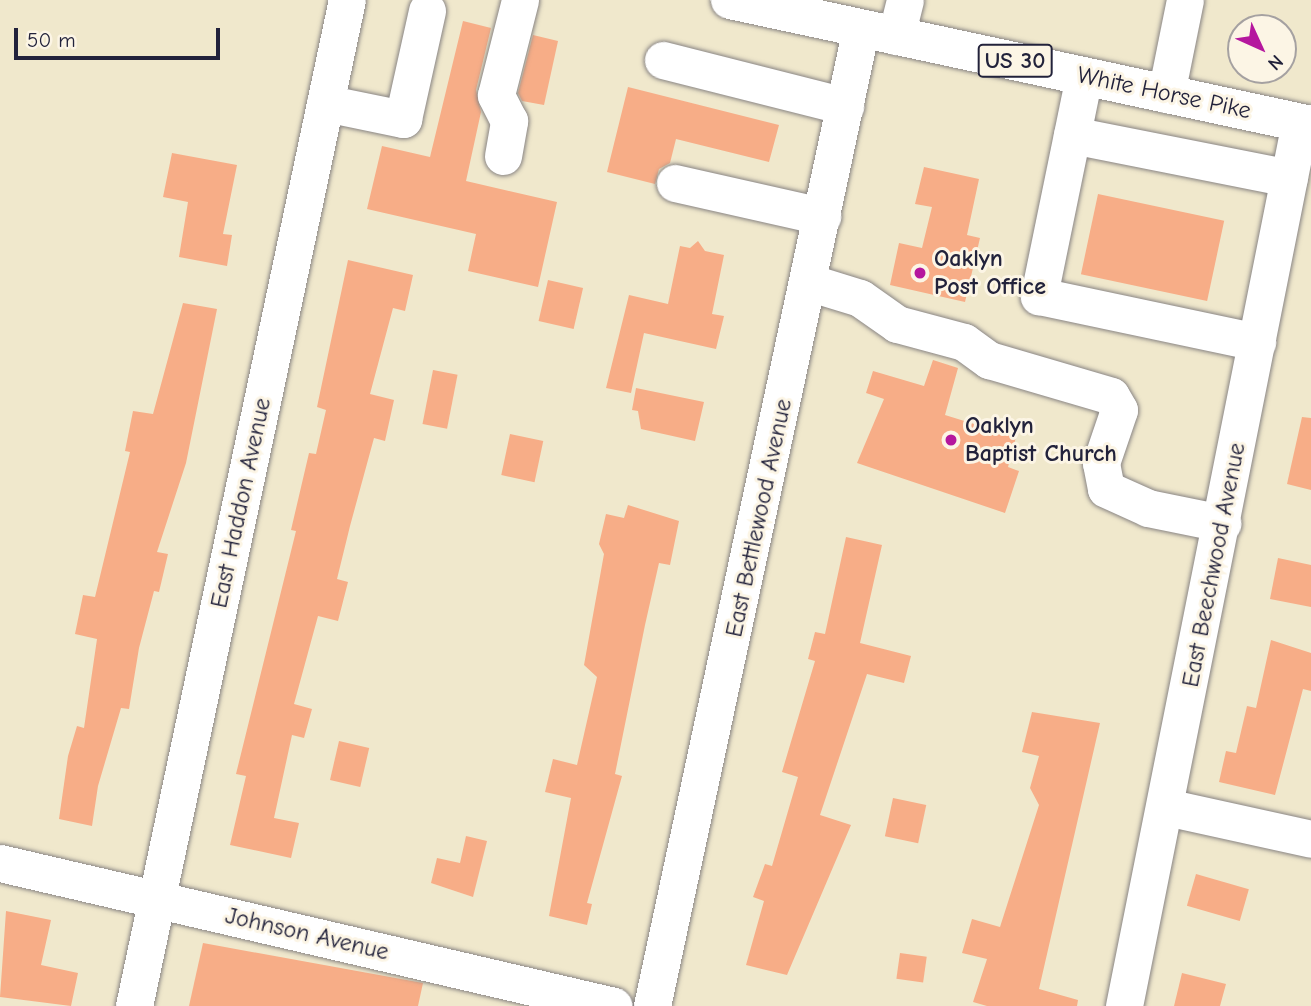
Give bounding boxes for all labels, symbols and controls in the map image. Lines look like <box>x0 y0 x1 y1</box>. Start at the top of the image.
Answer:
scale bar <box>18 14 224 58</box>
north arrow <box>1227 14 1297 84</box>
text: 50 m <box>27 28 76 52</box>
road number: US 30 <box>976 41 1054 80</box>
text: N <box>1263 50 1288 75</box>
street label: White Horse Pike <box>1074 61 1254 125</box>
place label: Oaklyn Post Office <box>934 245 1046 301</box>
marker: Oaklyn Post Office <box>912 265 928 281</box>
street label: East Haddon Avenue <box>205 395 277 611</box>
street label: East Bettlewood Avenue <box>720 396 798 640</box>
place label: Oaklyn Baptist Church <box>965 412 1117 468</box>
marker: Oaklyn Baptist Church <box>943 432 959 448</box>
street label: East Beechwood Avenue <box>1176 440 1252 690</box>
street label: Johnson Avenue <box>223 901 391 967</box>

